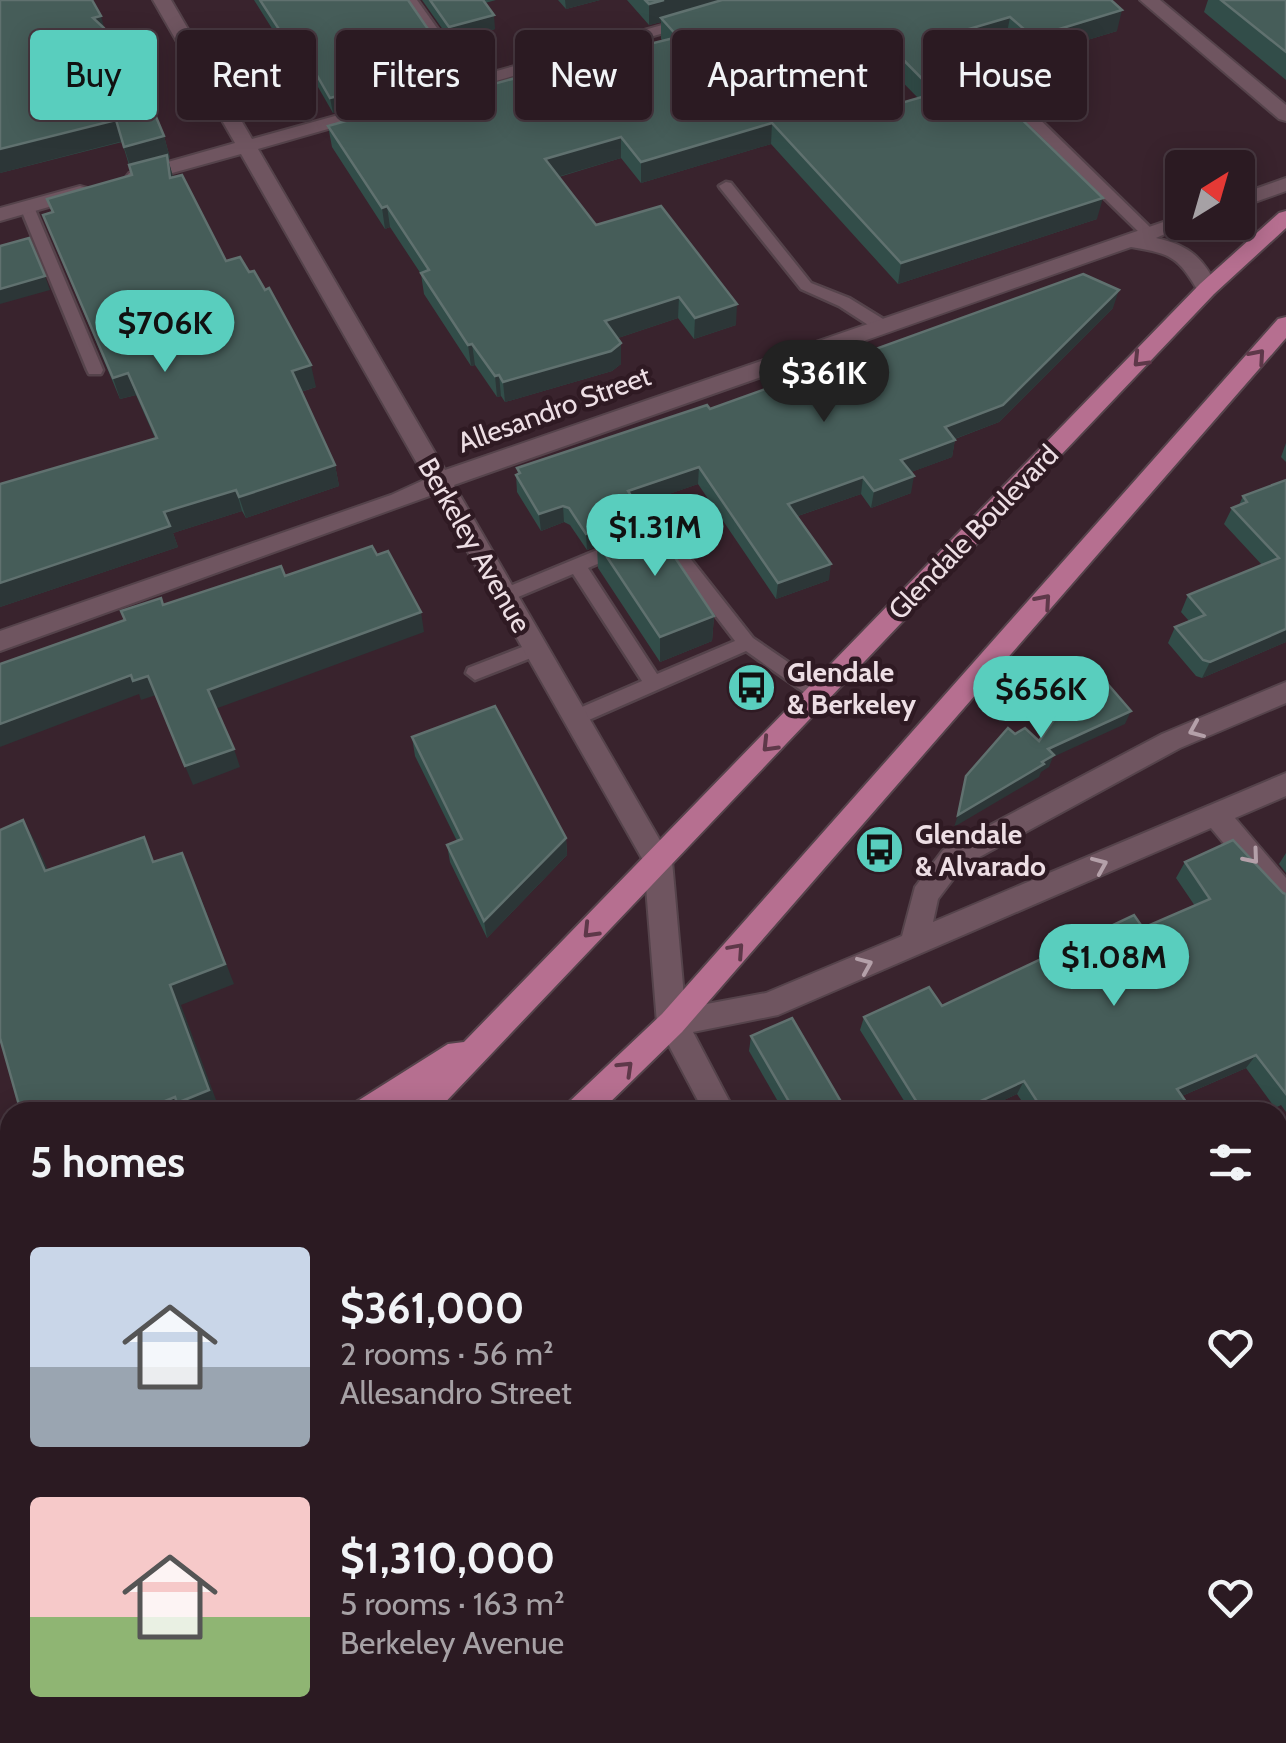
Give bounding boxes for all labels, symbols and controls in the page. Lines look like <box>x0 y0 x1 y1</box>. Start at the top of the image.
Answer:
chip: Buy <box>30 30 157 120</box>
chip: Rent <box>177 30 316 120</box>
chip: Filters <box>336 30 495 120</box>
chip: New <box>515 30 652 120</box>
chip: Apartment <box>672 30 903 120</box>
chip: House <box>923 30 1087 120</box>
north arrow <box>1165 150 1255 240</box>
map controls <box>1165 150 1255 240</box>
pin: $706K <box>95 290 235 375</box>
text: $706K <box>117 303 213 342</box>
pin: $361K <box>754 340 894 425</box>
one-way arrow <box>1134 348 1152 366</box>
one-way arrow <box>1246 349 1264 368</box>
text: $361K <box>781 353 867 392</box>
street label: Allesandro Street <box>453 358 655 460</box>
street label: Glendale Boulevard <box>881 438 1065 626</box>
street label: Berkeley Avenue <box>411 452 539 638</box>
pin: $1.31M <box>574 494 736 579</box>
text: $1.31M <box>608 507 702 546</box>
one-way arrow <box>1032 594 1050 612</box>
place label: Glendale & Berkeley <box>787 655 916 721</box>
pin: $656K <box>971 656 1111 741</box>
bus stop icon: Glendale & Berkeley <box>726 662 778 714</box>
text: $656K <box>995 669 1087 708</box>
one-way arrow <box>1189 718 1207 738</box>
one-way arrow <box>763 734 781 752</box>
place label: Glendale & Alvarado <box>915 817 1046 883</box>
bus stop icon: Glendale & Alvarado <box>854 824 906 876</box>
one-way arrow <box>1240 845 1258 863</box>
one-way arrow <box>1090 856 1108 876</box>
one-way arrow <box>584 920 602 938</box>
pin: $1.08M <box>1033 924 1195 1009</box>
text: $1.08M <box>1061 937 1167 976</box>
one-way arrow <box>726 943 744 962</box>
one-way arrow <box>855 957 873 977</box>
one-way arrow <box>615 1062 633 1080</box>
icon: filters <box>1203 1135 1258 1190</box>
text: 5 homes <box>30 1136 185 1188</box>
text: $361,000 <box>340 1282 524 1334</box>
icon: home <box>110 1287 230 1407</box>
icon: heart <box>1203 1320 1258 1375</box>
text: 2 rooms · 56 m² <box>340 1334 554 1373</box>
text: Allesandro Street <box>340 1373 572 1412</box>
text: $1,310,000 <box>340 1532 555 1584</box>
icon: home <box>110 1537 230 1657</box>
icon: heart <box>1203 1570 1258 1625</box>
text: 5 rooms · 163 m² <box>340 1584 565 1623</box>
text: Berkeley Avenue <box>340 1623 564 1662</box>

